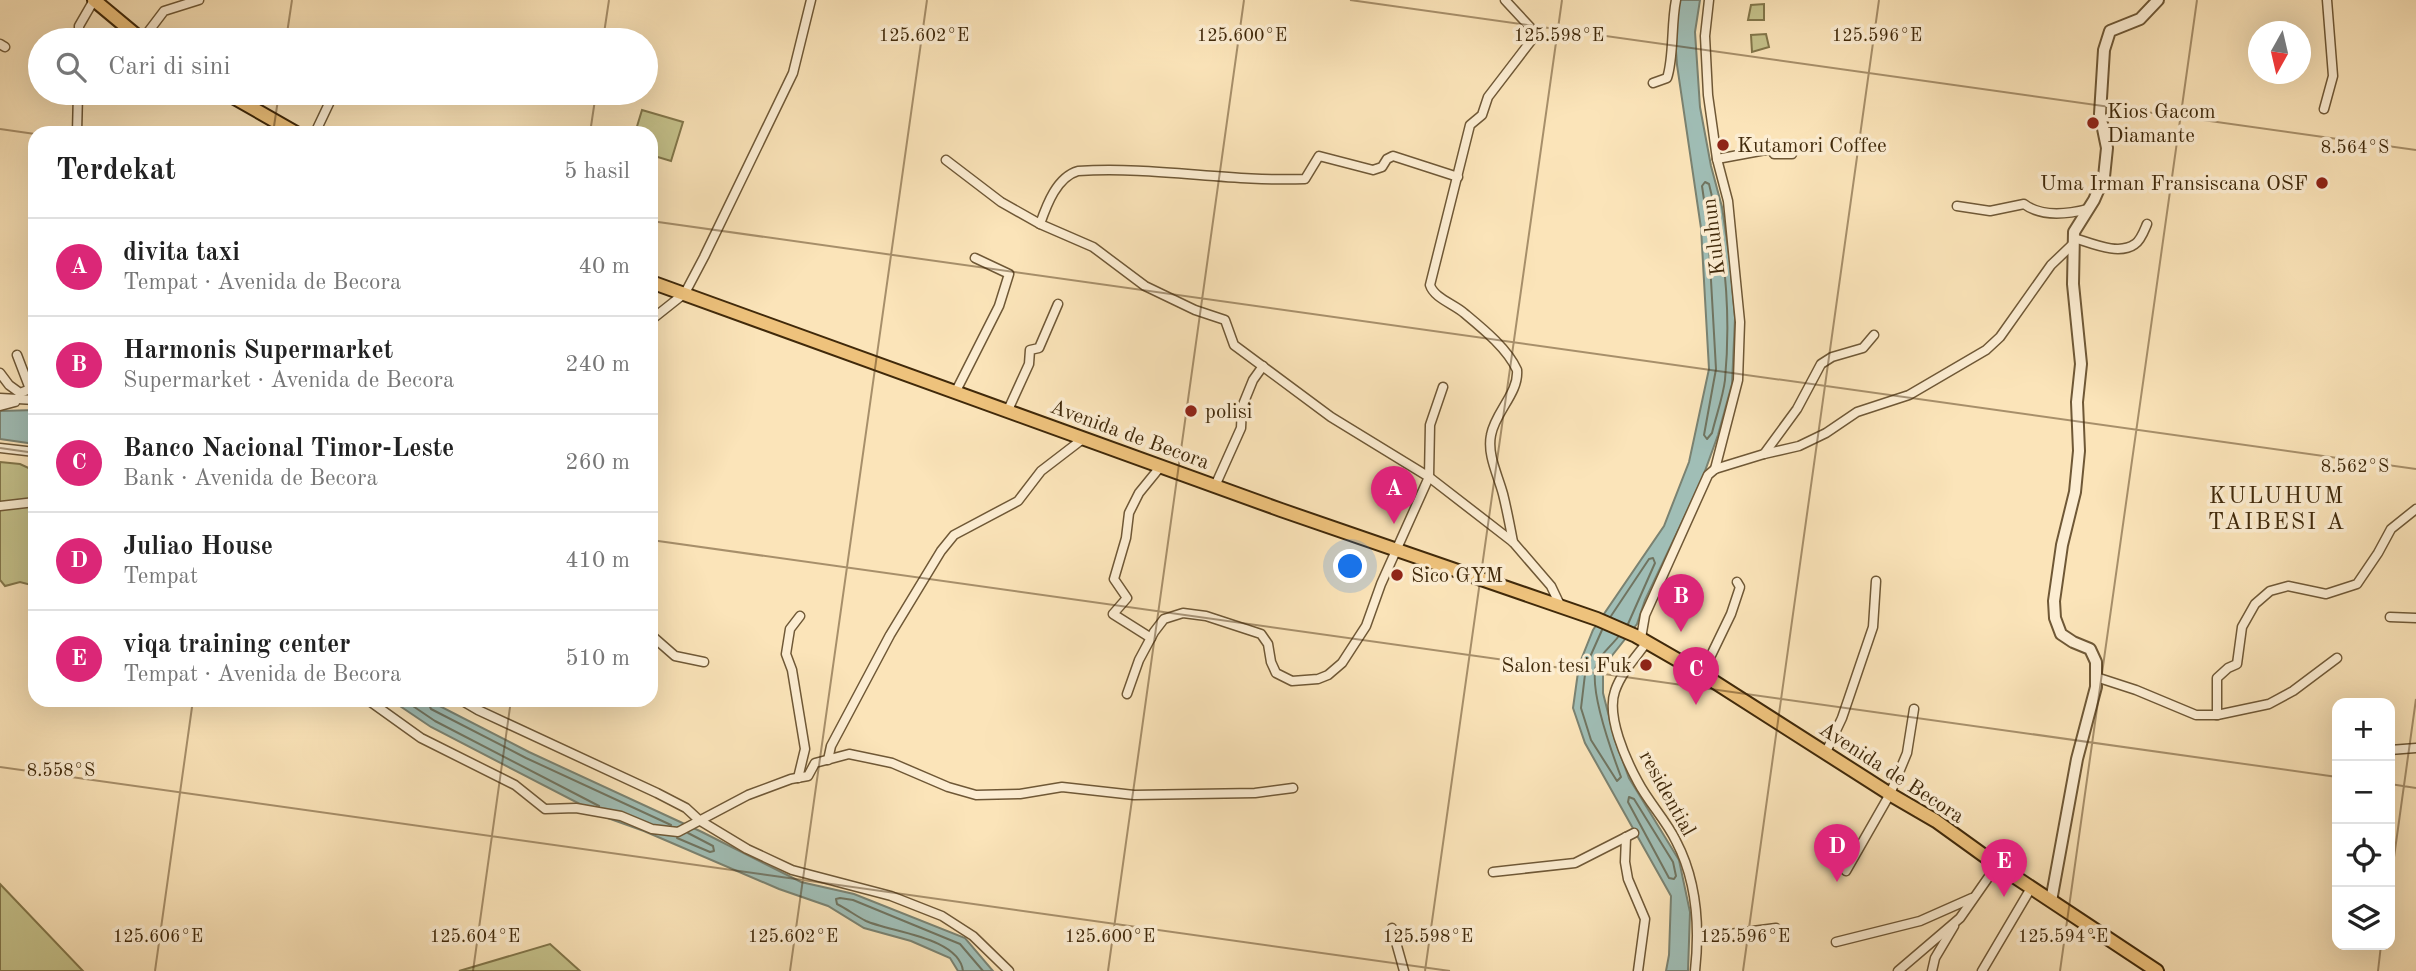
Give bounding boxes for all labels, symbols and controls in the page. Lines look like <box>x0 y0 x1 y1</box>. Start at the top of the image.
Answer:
north arrow <box>2248 21 2311 84</box>
text: 125.602°E <box>879 27 969 45</box>
text: 125.600°E <box>1197 27 1287 45</box>
text: 125.598°E <box>1514 27 1604 45</box>
text: 125.596°E <box>1832 27 1922 45</box>
search box <box>28 28 658 105</box>
icon: search <box>52 48 90 86</box>
text: Cari di sini <box>108 54 230 80</box>
place label: Kios Gacom Diamante <box>2107 102 2216 147</box>
marker: Kios Gacom Diamante <box>2085 115 2101 131</box>
place label: Kutamori Coffee <box>1737 136 1887 157</box>
marker: Kutamori Coffee <box>1715 137 1731 153</box>
text: 8.564°S <box>2321 139 2389 157</box>
text: Terdekat <box>56 156 176 186</box>
text: 5 hasil <box>564 160 630 183</box>
place label: Uma Irman Fransiscana OSF <box>2040 174 2308 195</box>
marker: Uma Irman Fransiscana OSF <box>2314 175 2330 191</box>
street label: Kuluhun <box>1699 197 1730 277</box>
text: divita taxi <box>123 240 240 266</box>
text: A <box>70 255 88 278</box>
text: 40 m <box>579 255 630 278</box>
text: Tempat · Avenida de Becora <box>123 271 401 294</box>
text: Harmonis Supermarket <box>123 338 393 364</box>
text: B <box>71 353 87 376</box>
text: 240 m <box>565 353 630 376</box>
text: Supermarket · Avenida de Becora <box>123 369 454 392</box>
street label: Avenida de Becora <box>1047 397 1212 474</box>
place label: polisi <box>1205 402 1252 423</box>
marker: polisi <box>1183 403 1199 419</box>
text: Banco Nacional Timor-Leste <box>123 436 454 462</box>
text: C <box>71 451 87 474</box>
text: 260 m <box>565 451 630 474</box>
text: 8.562°S <box>2321 458 2389 476</box>
pin: A <box>1371 466 1417 524</box>
text: Bank · Avenida de Becora <box>123 467 378 490</box>
district label: KULUHUM TAIBESI A <box>2208 485 2346 534</box>
text: Juliao House <box>123 534 273 560</box>
text: D <box>70 549 88 572</box>
text: 410 m <box>565 549 630 572</box>
your location <box>1333 549 1367 583</box>
text: Tempat <box>123 565 198 588</box>
place label: Sico GYM <box>1411 566 1503 587</box>
marker: Sico GYM <box>1389 567 1405 583</box>
pin: B <box>1658 574 1704 632</box>
text: viqa training center <box>123 632 350 658</box>
text: E <box>71 647 87 670</box>
text: 510 m <box>565 647 630 670</box>
pin: C <box>1673 647 1719 705</box>
place label: Salon tesi Fuk <box>1501 656 1632 677</box>
marker: Salon tesi Fuk <box>1638 657 1654 673</box>
text: Tempat · Avenida de Becora <box>123 663 401 686</box>
map controls <box>2332 698 2395 950</box>
button: + <box>2332 698 2395 761</box>
street label: Avenida de Becora <box>1815 719 1967 828</box>
street label: residential <box>1635 747 1699 840</box>
button: − <box>2332 761 2395 824</box>
text: 8.558°S <box>27 762 95 780</box>
pin: D <box>1814 824 1860 882</box>
button: locate <box>2332 824 2395 887</box>
pin: E <box>1981 839 2027 897</box>
button: layers <box>2332 887 2395 950</box>
text: 125.606°E <box>113 928 203 946</box>
text: 125.604°E <box>430 928 520 946</box>
text: 125.602°E <box>748 928 838 946</box>
text: 125.600°E <box>1065 928 1155 946</box>
text: 125.598°E <box>1383 928 1473 946</box>
text: 125.596°E <box>1700 928 1790 946</box>
text: 125.594°E <box>2018 928 2108 946</box>

